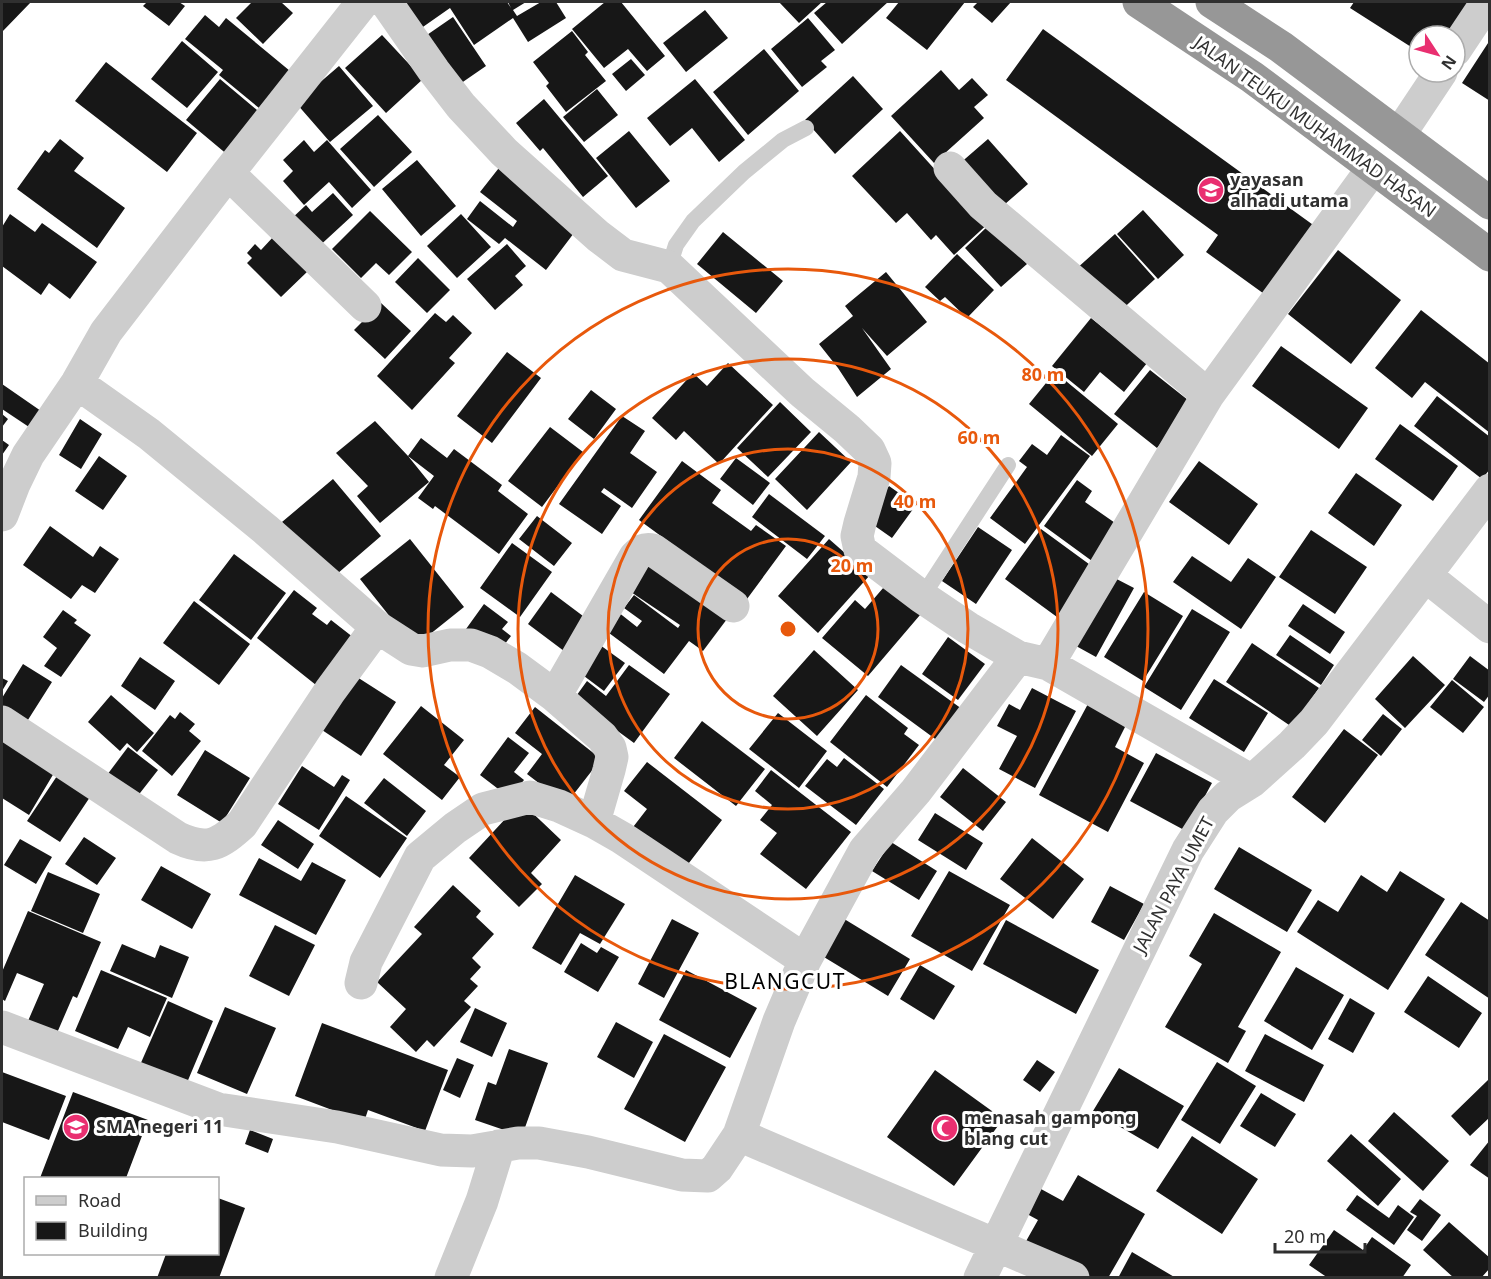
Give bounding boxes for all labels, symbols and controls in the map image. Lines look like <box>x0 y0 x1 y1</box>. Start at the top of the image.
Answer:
north arrow <box>1407 24 1467 84</box>
street label: JALAN TEUKU MUHAMMAD HASAN <box>1188 29 1442 222</box>
text: N <box>1436 51 1462 75</box>
place label: yayasan alhadi utama <box>1230 167 1349 212</box>
school or university icon: yayasan alhadi utama <box>1196 175 1226 205</box>
text: 80 m <box>1022 362 1064 386</box>
text: 60 m <box>958 425 1000 449</box>
text: 40 m <box>894 489 936 513</box>
text: 20 m <box>831 553 873 577</box>
centre of rings <box>778 619 798 639</box>
street label: JALAN PAYA UMET <box>1126 812 1219 959</box>
district label: BLANGCUT <box>724 967 846 995</box>
place label: menasah gampong blang cut <box>964 1105 1136 1150</box>
school or university icon: SMA negeri 11 <box>61 1112 91 1142</box>
mosque icon: menasah gampong blang cut <box>930 1113 960 1143</box>
place label: SMA negeri 11 <box>96 1114 223 1138</box>
legend <box>24 1177 219 1255</box>
text: Road <box>78 1188 121 1212</box>
scale bar <box>1275 1216 1365 1254</box>
text: Building <box>78 1218 148 1242</box>
text: 20 m <box>1284 1224 1326 1248</box>

